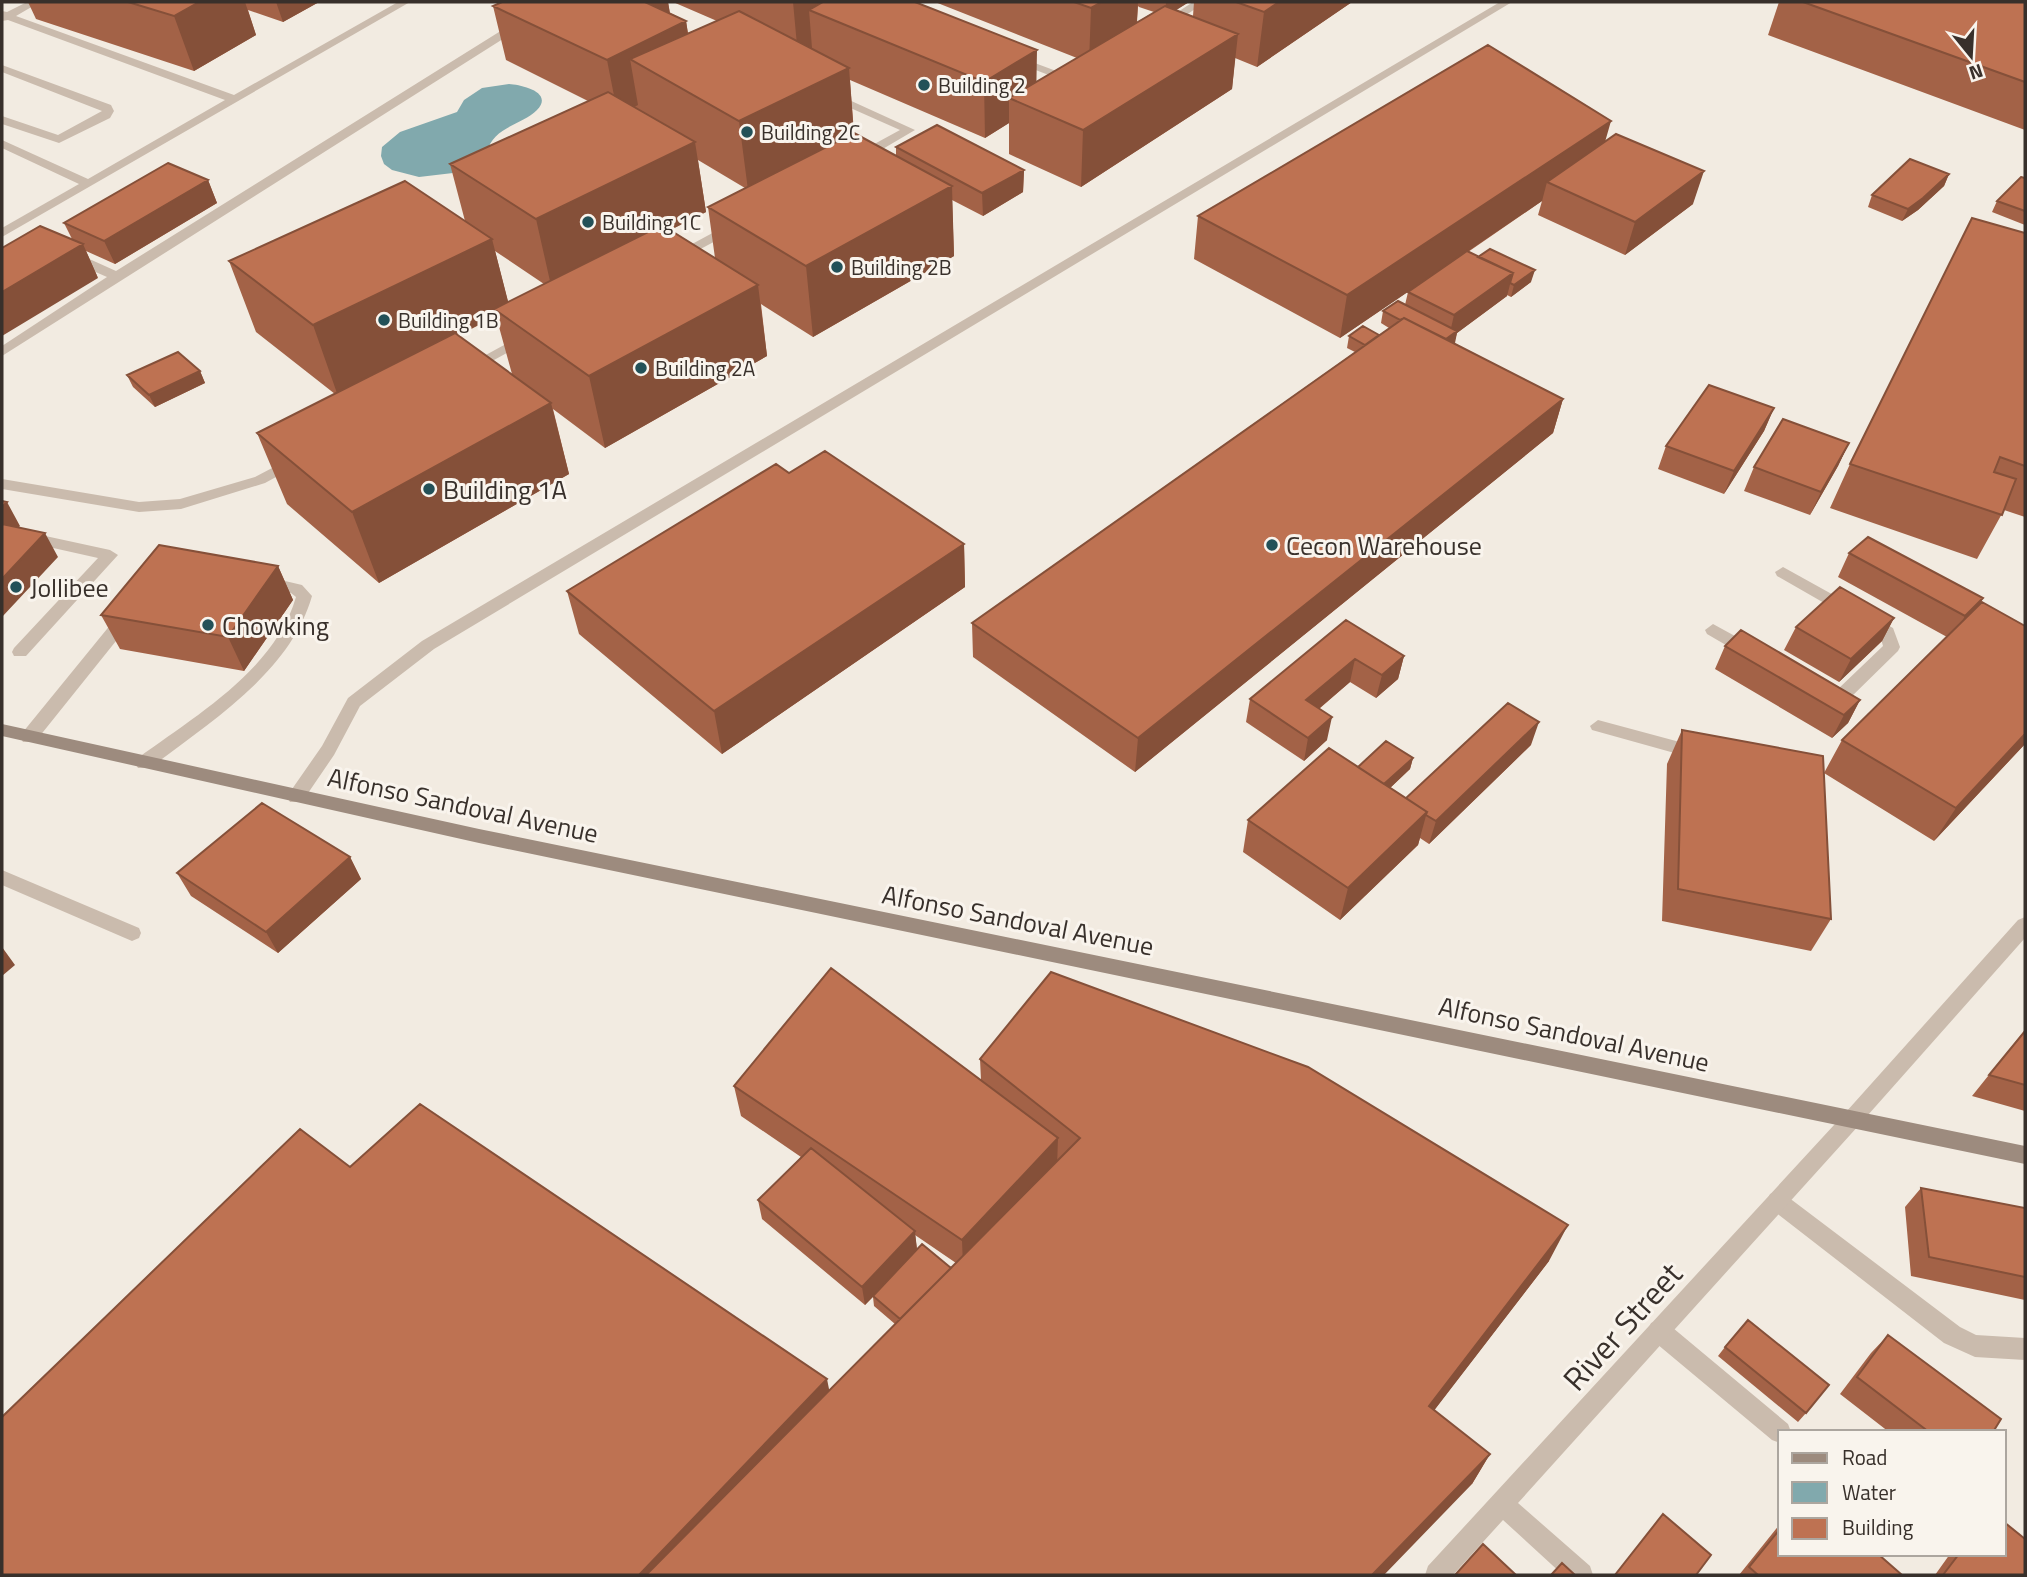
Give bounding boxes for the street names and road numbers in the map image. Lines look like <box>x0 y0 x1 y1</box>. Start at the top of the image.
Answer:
street label: Alfonso Sandoval Avenue <box>324 757 602 853</box>
street label: Alfonso Sandoval Avenue <box>879 875 1157 965</box>
street label: Alfonso Sandoval Avenue <box>1435 986 1713 1082</box>
street label: River Street <box>1551 1251 1693 1401</box>

